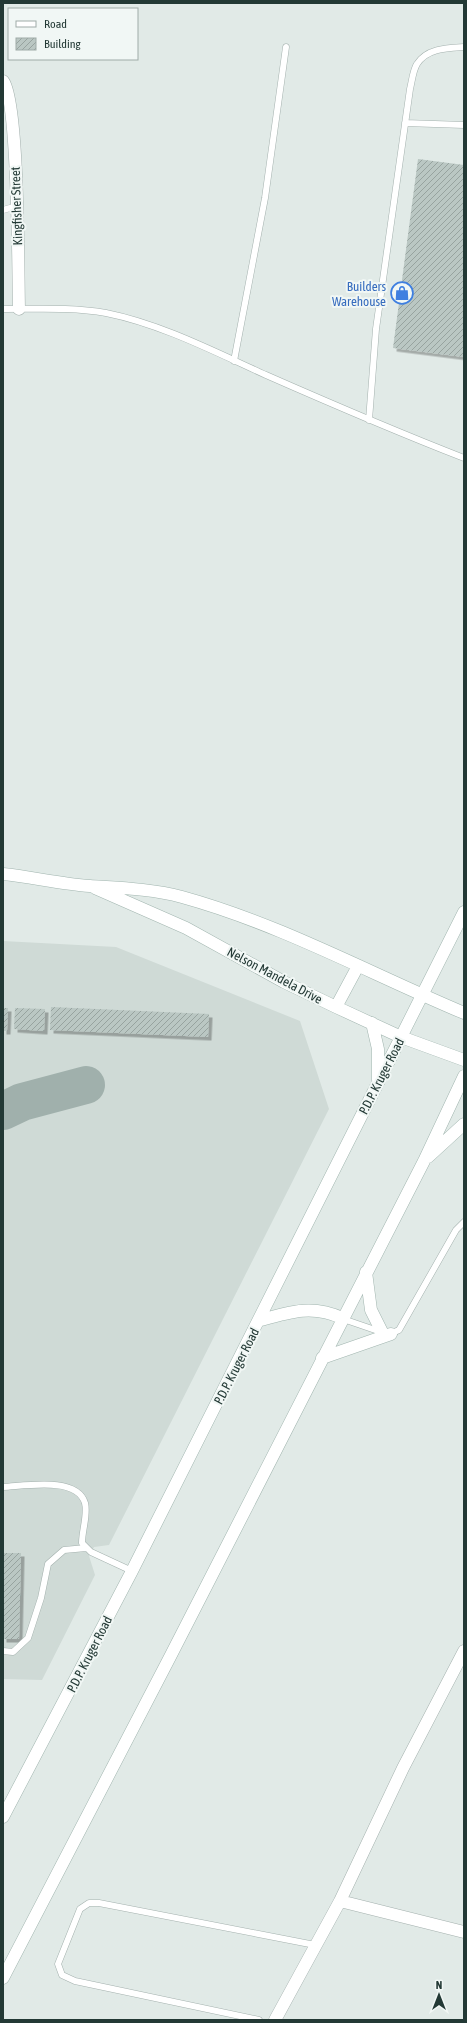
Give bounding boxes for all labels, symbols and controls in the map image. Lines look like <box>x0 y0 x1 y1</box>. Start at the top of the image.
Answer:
legend <box>8 8 138 60</box>
text: Road <box>44 17 67 31</box>
text: Building <box>44 37 82 51</box>
street label: Kingfisher Street <box>8 166 25 246</box>
place label: Builders Warehouse <box>332 279 386 309</box>
shop icon: Builders Warehouse <box>389 280 415 306</box>
street label: Nelson Mandela Drive <box>225 944 325 1007</box>
street label: P.D.P. Kruger Road <box>356 1035 407 1117</box>
street label: P.D.P. Kruger Road <box>211 1325 262 1407</box>
street label: P.D.P. Kruger Road <box>64 1613 115 1695</box>
north arrow <box>419 1975 459 2015</box>
text: N <box>436 1979 442 1991</box>

